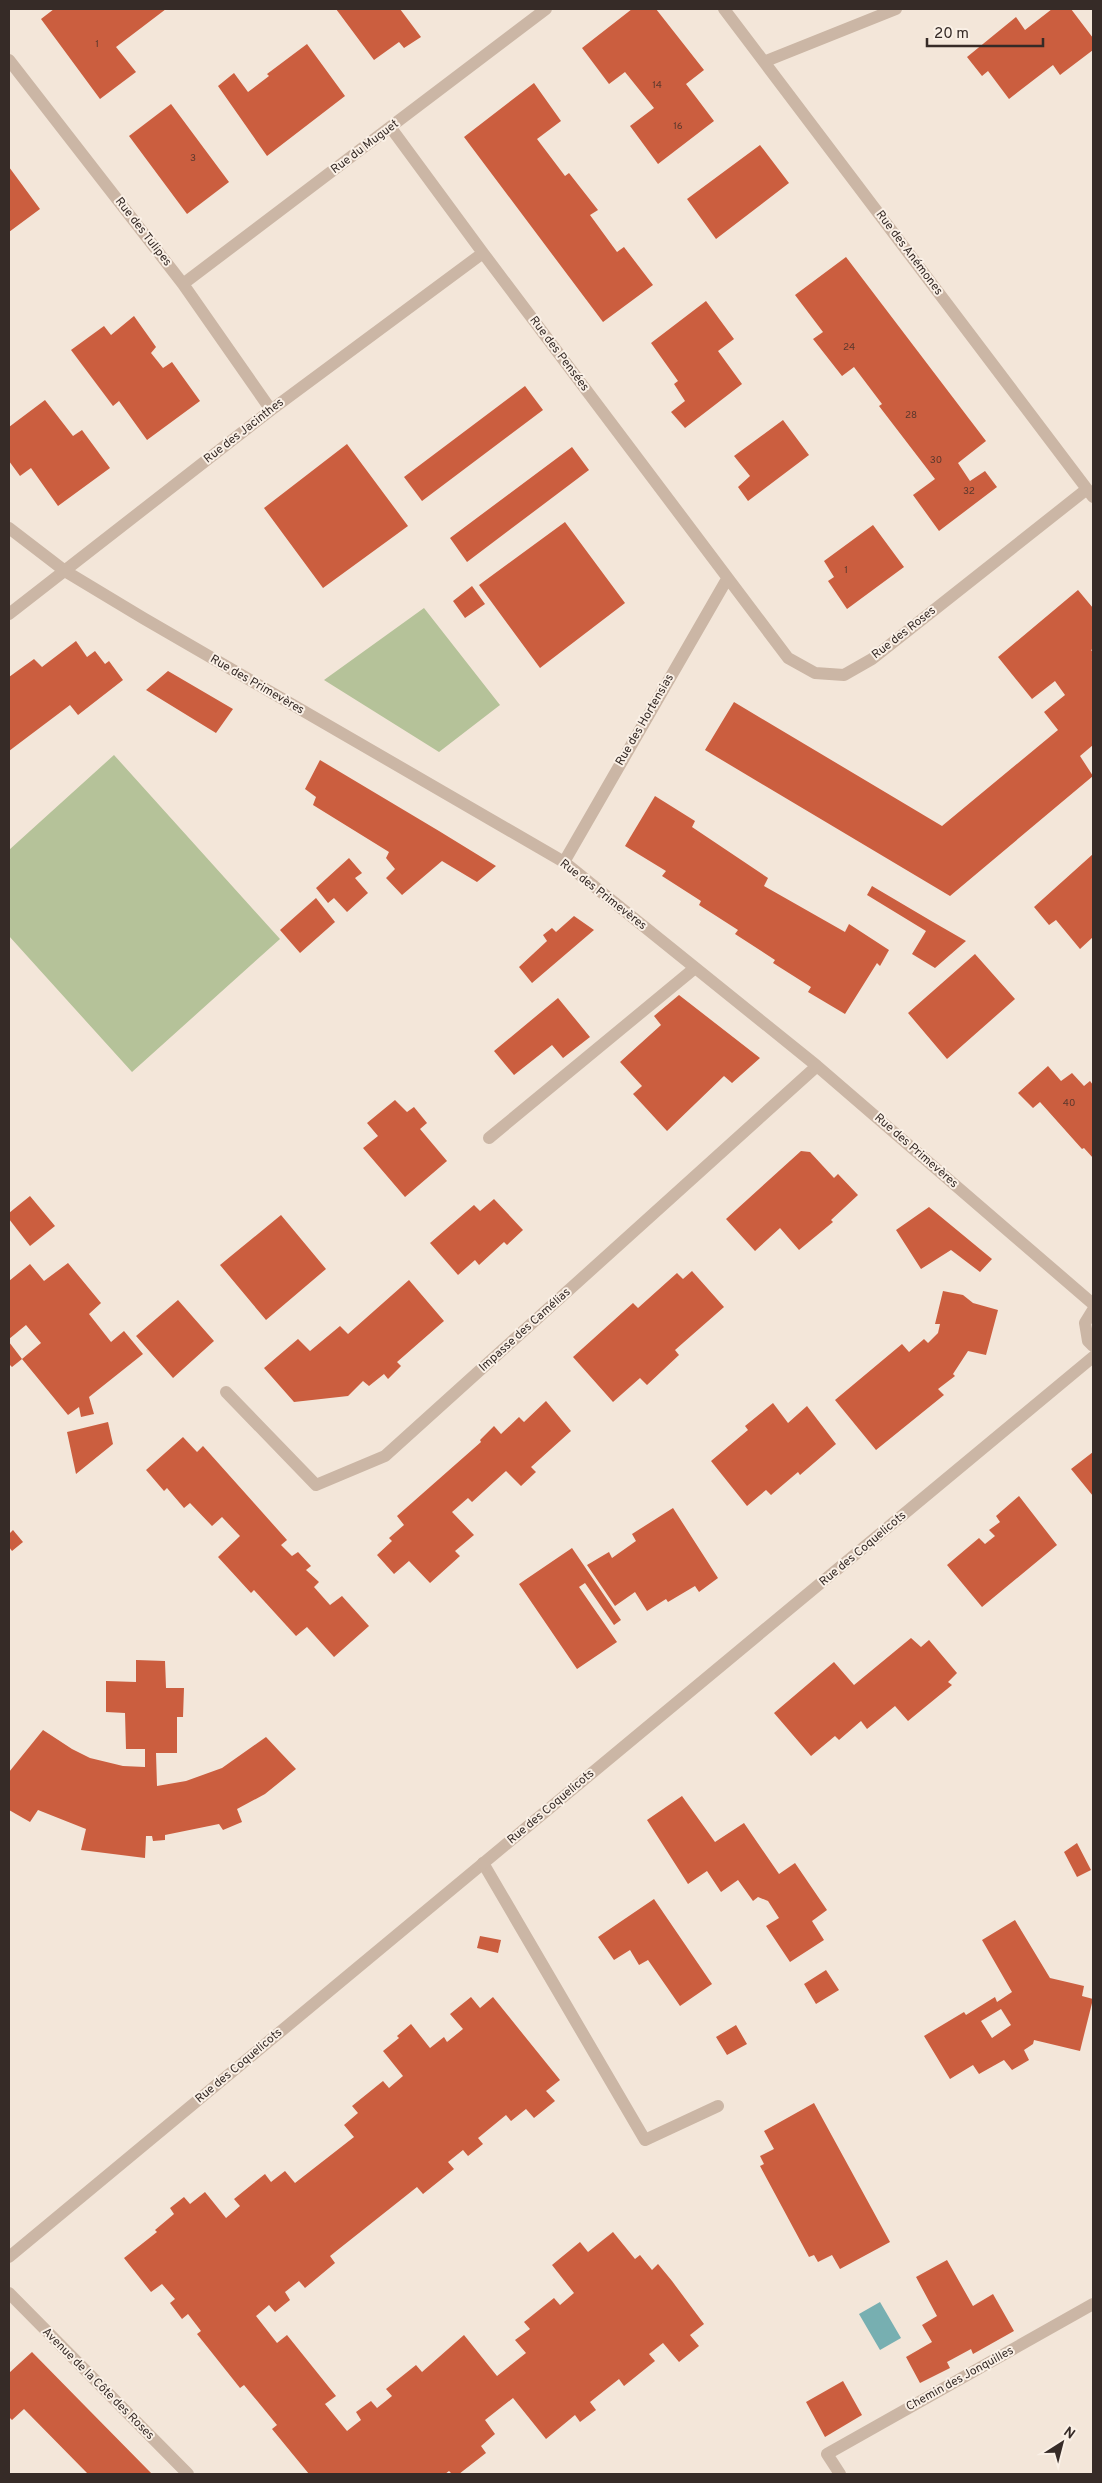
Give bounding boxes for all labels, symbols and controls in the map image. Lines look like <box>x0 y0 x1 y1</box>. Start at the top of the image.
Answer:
scale bar <box>927 15 1043 47</box>
text: 20 m <box>934 25 969 44</box>
house number: 1 <box>95 38 99 51</box>
house number: 14 <box>652 79 662 92</box>
street label: Rue du Muguet <box>328 116 402 178</box>
house number: 16 <box>673 120 683 133</box>
house number: 3 <box>190 152 196 165</box>
street label: Rue des Tulipes <box>111 194 175 270</box>
street label: Rue des Anémones <box>872 207 946 299</box>
street label: Rue des Pensées <box>525 313 593 395</box>
house number: 24 <box>843 341 855 354</box>
street label: Rue des Jacinthes <box>201 395 287 467</box>
house number: 28 <box>905 409 917 422</box>
house number: 30 <box>930 454 942 467</box>
house number: 32 <box>963 485 975 498</box>
house number: 1 <box>844 564 848 577</box>
street label: Rue des Roses <box>869 603 939 663</box>
street label: Rue des Primevères <box>207 652 307 718</box>
street label: Rue des Hortensias <box>612 671 678 769</box>
street label: Rue des Primevères <box>556 856 650 934</box>
house number: 40 <box>1063 1097 1075 1110</box>
street label: Rue des Primevères <box>871 1110 961 1192</box>
street label: Impasse des Camélias <box>476 1285 574 1375</box>
street label: Rue des Coquelicots <box>816 1508 910 1590</box>
street label: Rue des Coquelicots <box>504 1766 598 1848</box>
street label: Rue des Coquelicots <box>192 2025 286 2107</box>
street label: Avenue de la Côte des Roses <box>38 2324 158 2444</box>
street label: Chemin des Jonquilles <box>903 2343 1017 2415</box>
north arrow <box>1037 2418 1087 2468</box>
text: N <box>1060 2424 1078 2444</box>

